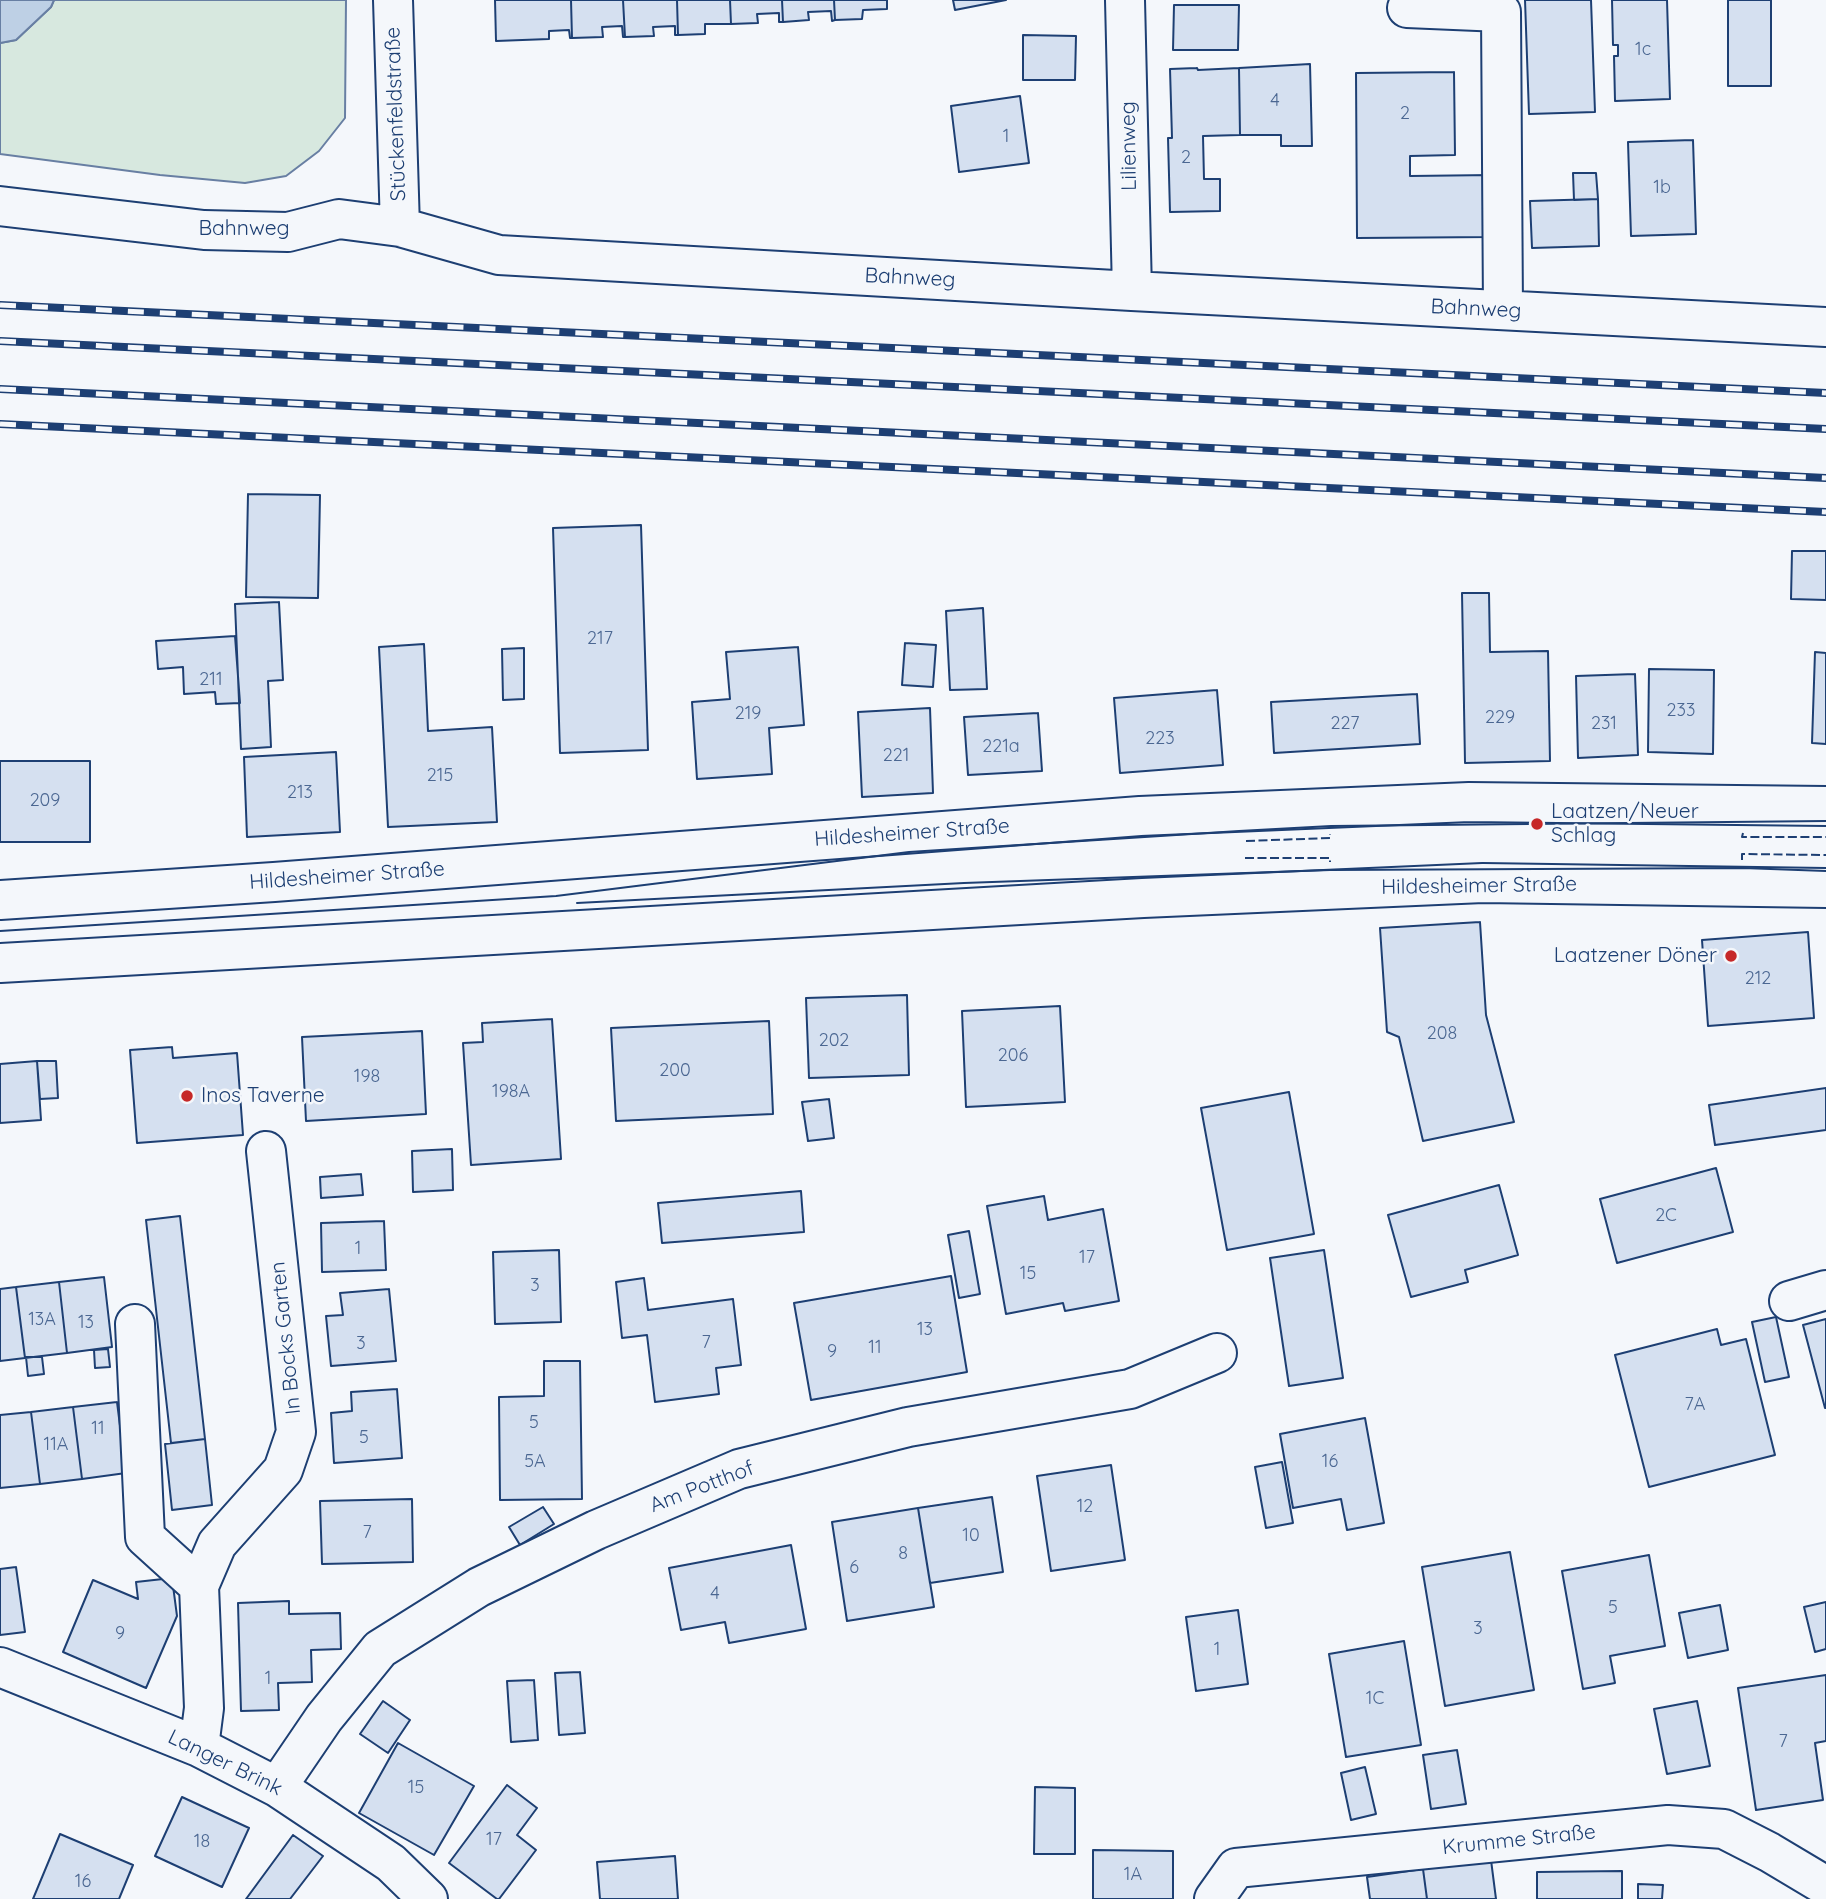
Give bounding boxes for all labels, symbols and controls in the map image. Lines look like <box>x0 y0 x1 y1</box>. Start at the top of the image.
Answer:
street label: Stückenfeldstraße <box>380 26 412 202</box>
house number: 1c <box>1635 39 1651 61</box>
house number: 4 <box>1270 90 1280 112</box>
street label: Lilienweg <box>1116 101 1142 191</box>
house number: 2 <box>1400 103 1410 125</box>
house number: 1 <box>1003 126 1009 148</box>
house number: 2 <box>1181 147 1191 169</box>
house number: 1b <box>1653 177 1671 199</box>
street label: Bahnweg <box>198 216 290 242</box>
street label: Bahnweg <box>864 263 956 293</box>
street label: Bahnweg <box>1430 294 1522 324</box>
house number: 217 <box>587 628 613 650</box>
house number: 211 <box>199 669 223 691</box>
house number: 233 <box>1667 700 1695 722</box>
house number: 219 <box>735 703 761 725</box>
house number: 229 <box>1485 707 1515 729</box>
house number: 227 <box>1331 713 1359 735</box>
house number: 231 <box>1591 713 1617 735</box>
house number: 223 <box>1145 728 1175 750</box>
house number: 221a <box>982 736 1020 758</box>
house number: 221 <box>883 745 909 767</box>
house number: 215 <box>427 765 453 787</box>
house number: 213 <box>287 782 313 804</box>
house number: 209 <box>30 790 60 812</box>
place label: Laatzen/Neuer Schlag <box>1551 799 1699 849</box>
street label: Hildesheimer Straße <box>813 814 1011 852</box>
marker: Laatzen/Neuer Schlag <box>1529 816 1545 832</box>
street label: Hildesheimer Straße <box>248 857 446 895</box>
street label: Hildesheimer Straße <box>1381 872 1577 900</box>
place label: Laatzener Döner <box>1554 943 1717 969</box>
marker: Laatzener Döner <box>1723 948 1739 964</box>
house number: 212 <box>1745 968 1771 990</box>
house number: 208 <box>1427 1023 1457 1045</box>
house number: 202 <box>819 1030 849 1052</box>
house number: 206 <box>998 1045 1028 1067</box>
house number: 200 <box>659 1060 691 1082</box>
house number: 198 <box>354 1066 380 1088</box>
house number: 198A <box>492 1081 530 1103</box>
place label: Inos Taverne <box>201 1083 325 1109</box>
marker: Inos Taverne <box>179 1088 195 1104</box>
house number: 2C <box>1655 1205 1677 1227</box>
house number: 1 <box>355 1238 361 1260</box>
house number: 17 <box>1079 1247 1095 1269</box>
street label: In Bocks Garten <box>265 1260 307 1416</box>
house number: 15 <box>1020 1263 1036 1285</box>
house number: 3 <box>530 1275 540 1297</box>
house number: 13A <box>28 1309 56 1331</box>
house number: 13 <box>78 1312 94 1334</box>
house number: 13 <box>917 1319 933 1341</box>
house number: 7 <box>701 1332 711 1354</box>
house number: 3 <box>356 1333 366 1355</box>
house number: 11 <box>868 1337 882 1359</box>
house number: 9 <box>827 1341 837 1363</box>
house number: 7A <box>1685 1394 1705 1416</box>
house number: 5 <box>529 1412 539 1434</box>
house number: 11 <box>91 1418 105 1440</box>
house number: 5 <box>359 1427 369 1449</box>
house number: 11A <box>44 1434 68 1456</box>
house number: 5A <box>524 1451 546 1473</box>
house number: 16 <box>1322 1451 1338 1473</box>
street label: Am Potthof <box>646 1456 758 1518</box>
house number: 12 <box>1077 1496 1093 1518</box>
house number: 7 <box>362 1522 372 1544</box>
house number: 10 <box>962 1525 980 1547</box>
house number: 8 <box>898 1543 908 1565</box>
house number: 6 <box>849 1557 859 1579</box>
house number: 4 <box>710 1583 720 1605</box>
house number: 5 <box>1608 1597 1618 1619</box>
house number: 3 <box>1473 1618 1483 1640</box>
house number: 9 <box>115 1623 125 1645</box>
house number: 1 <box>1214 1639 1220 1661</box>
house number: 1 <box>265 1668 271 1690</box>
house number: 1C <box>1366 1688 1384 1710</box>
street label: Langer Brink <box>164 1724 286 1802</box>
house number: 7 <box>1778 1731 1788 1753</box>
house number: 15 <box>408 1777 424 1799</box>
street label: Krumme Straße <box>1441 1819 1597 1861</box>
house number: 17 <box>486 1829 502 1851</box>
house number: 18 <box>194 1831 210 1853</box>
house number: 1A <box>1124 1864 1142 1886</box>
house number: 16 <box>75 1871 91 1893</box>

